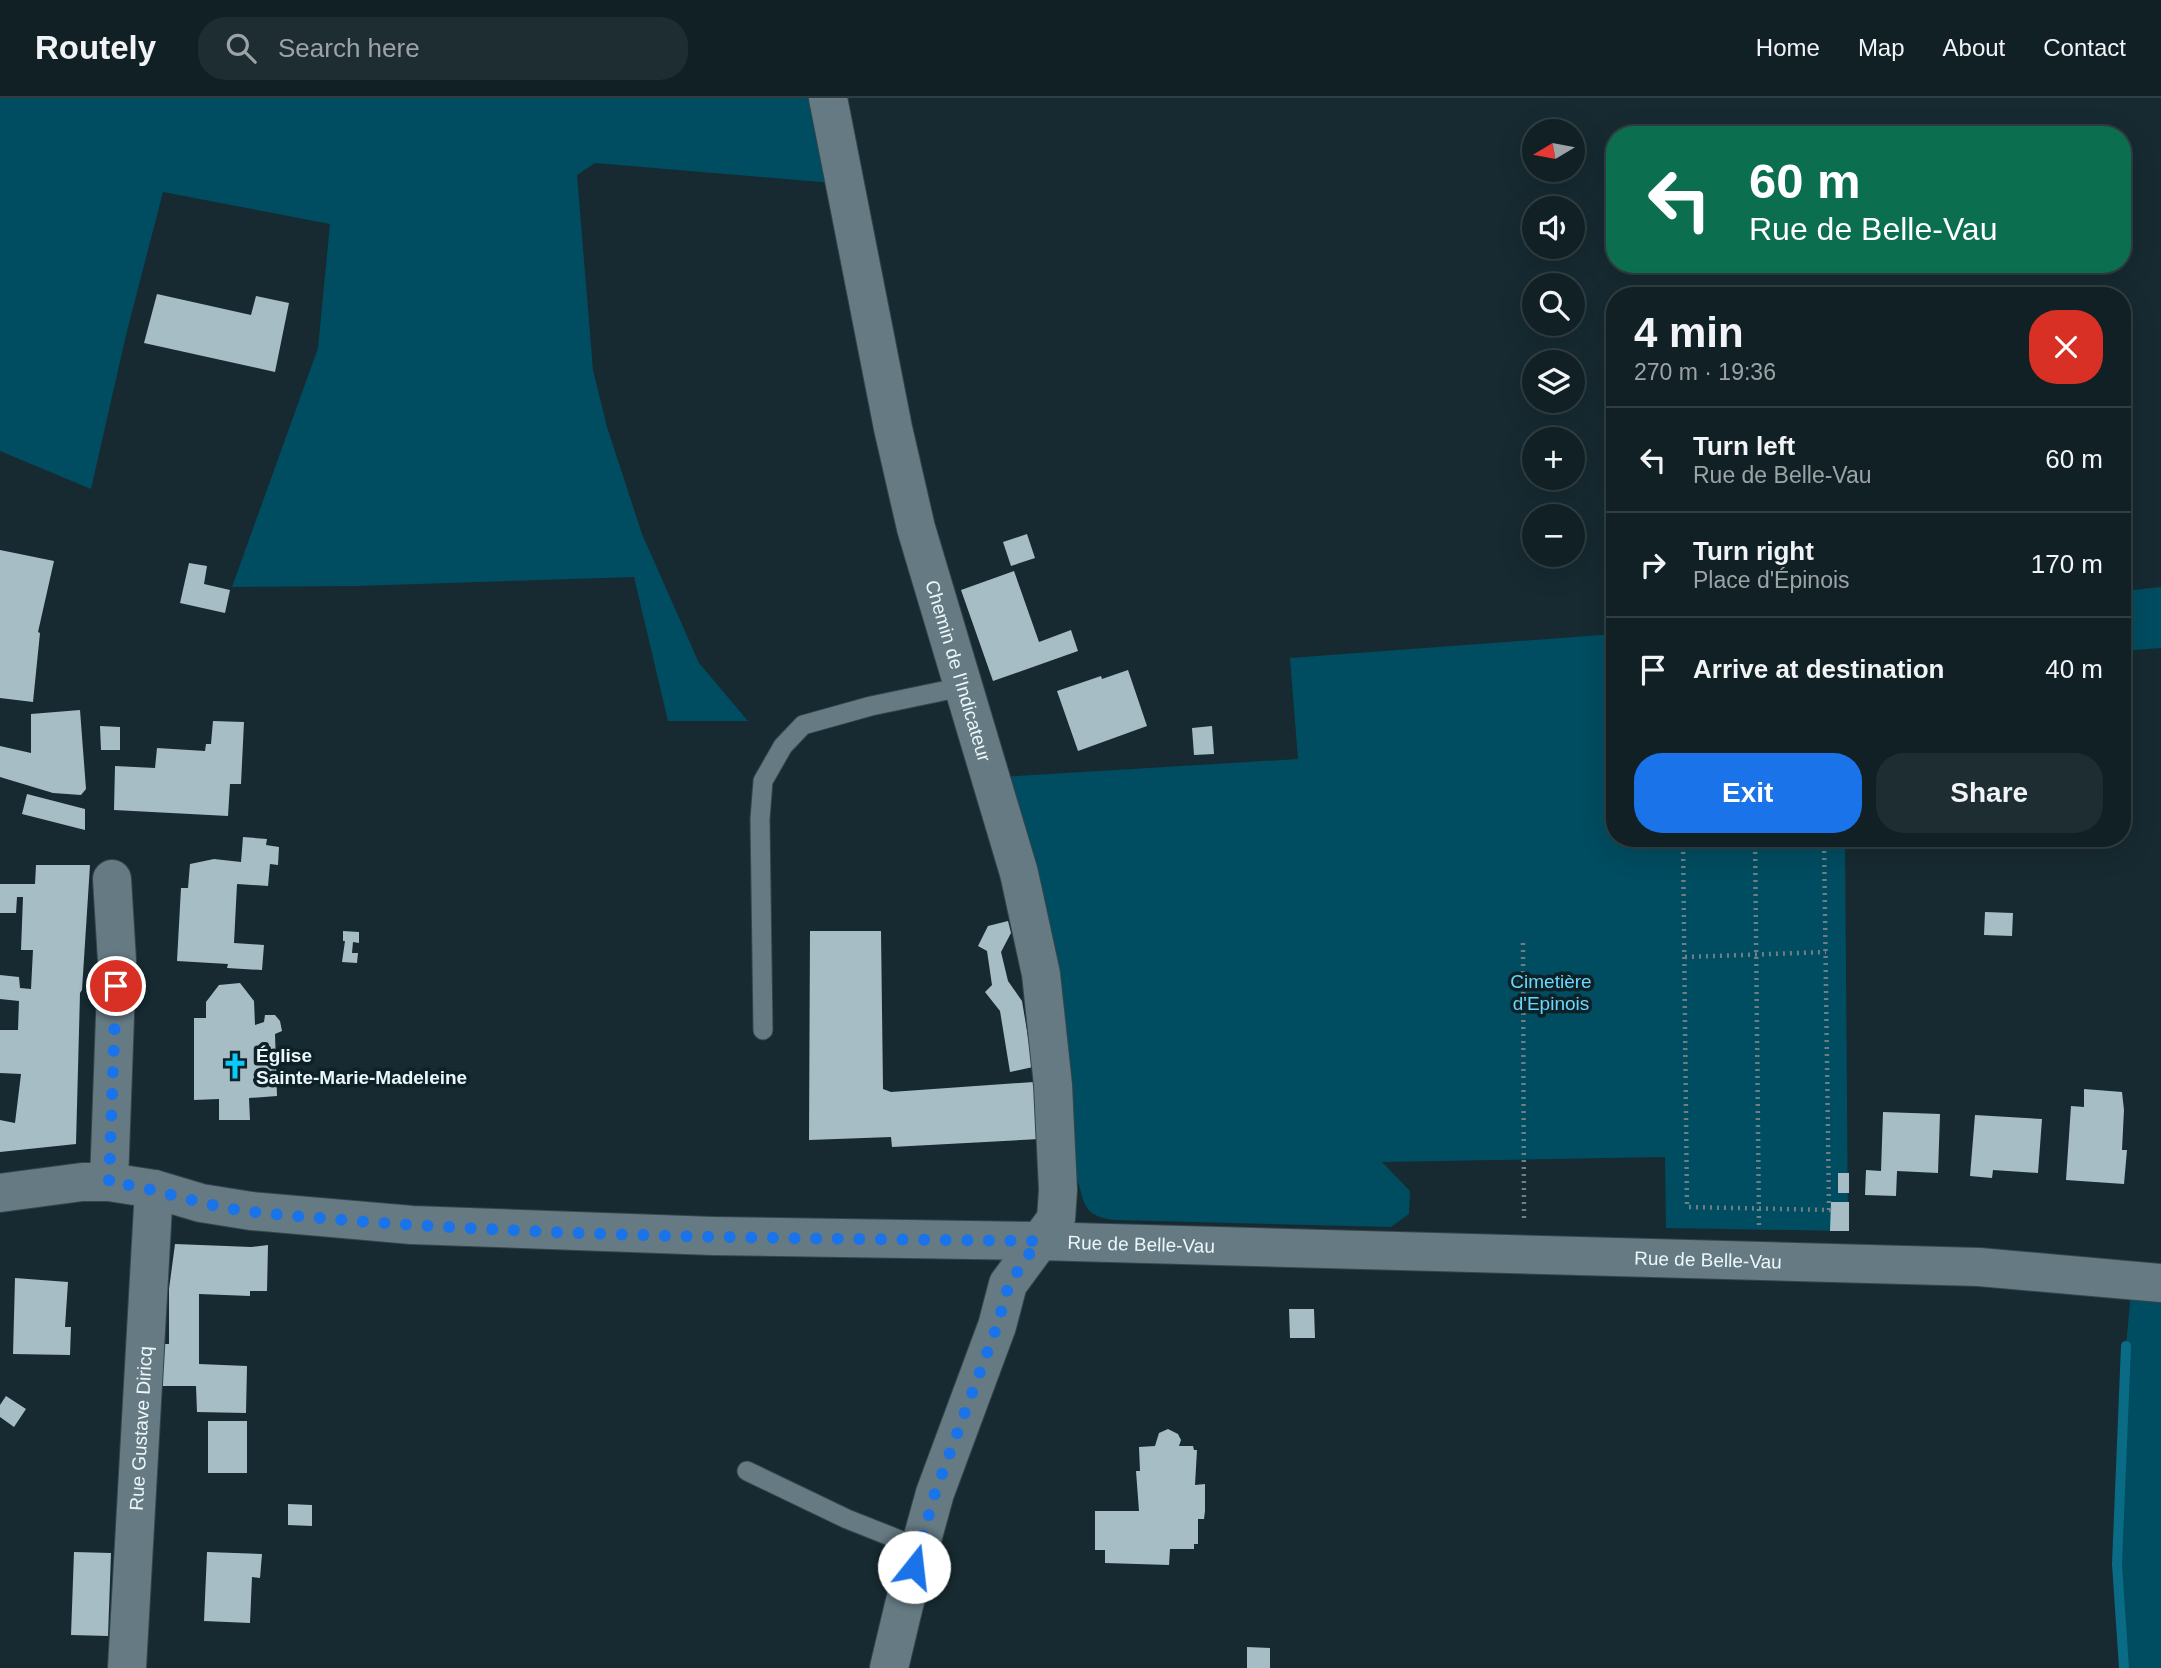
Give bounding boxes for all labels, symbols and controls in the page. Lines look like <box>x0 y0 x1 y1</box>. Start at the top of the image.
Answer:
search box <box>198 17 688 80</box>
text: Routely <box>35 29 156 66</box>
icon: search <box>222 29 260 67</box>
text: Search here <box>278 33 420 63</box>
text: Home <box>1756 34 1820 61</box>
text: Map <box>1858 34 1905 61</box>
text: About <box>1943 34 2005 61</box>
text: Contact <box>2043 34 2126 61</box>
north arrow <box>1522 119 1586 182</box>
map controls <box>1522 119 1585 567</box>
icon: left <box>1634 154 1725 245</box>
text: 60 m <box>1749 154 1861 208</box>
button: sound <box>1522 196 1585 259</box>
text: Rue de Belle-Vau <box>1749 211 1997 247</box>
button: search <box>1522 273 1585 336</box>
text: 4 min <box>1634 309 1744 356</box>
button: close <box>2029 310 2103 384</box>
button: layers <box>1522 350 1585 413</box>
text: 270 m · 19:36 <box>1634 359 1776 385</box>
button: + <box>1522 427 1585 490</box>
text: Turn left <box>1693 431 1795 461</box>
icon: left <box>1634 441 1672 479</box>
text: 60 m <box>2045 444 2103 474</box>
text: Rue de Belle-Vau <box>1693 462 1872 488</box>
button: − <box>1522 504 1585 567</box>
text: Turn right <box>1693 536 1814 566</box>
icon: right <box>1634 546 1672 584</box>
text: 170 m <box>2031 549 2103 579</box>
text: Place d'Épinois <box>1693 567 1850 593</box>
street label: Chemin de l'Indicateur <box>921 578 995 765</box>
icon: arrive <box>1634 651 1672 689</box>
text: Arrive at destination <box>1693 654 1944 684</box>
text: 40 m <box>2045 654 2103 684</box>
button: Exit <box>1634 753 1862 833</box>
button: Share <box>1876 753 2103 833</box>
pin <box>86 956 146 1016</box>
icon: arrive <box>97 967 135 1005</box>
park label: Cimetière d'Epinois <box>1510 971 1592 1014</box>
place label: Église Sainte-Marie-Madeleine <box>256 1045 467 1088</box>
church icon: Église Sainte-Marie-Madeleine <box>220 1051 250 1081</box>
street label: Rue de Belle-Vau <box>1067 1232 1215 1257</box>
street label: Rue de Belle-Vau <box>1634 1247 1782 1273</box>
street label: Rue Gustave Diricq <box>126 1346 156 1511</box>
position arrow <box>877 1530 951 1604</box>

